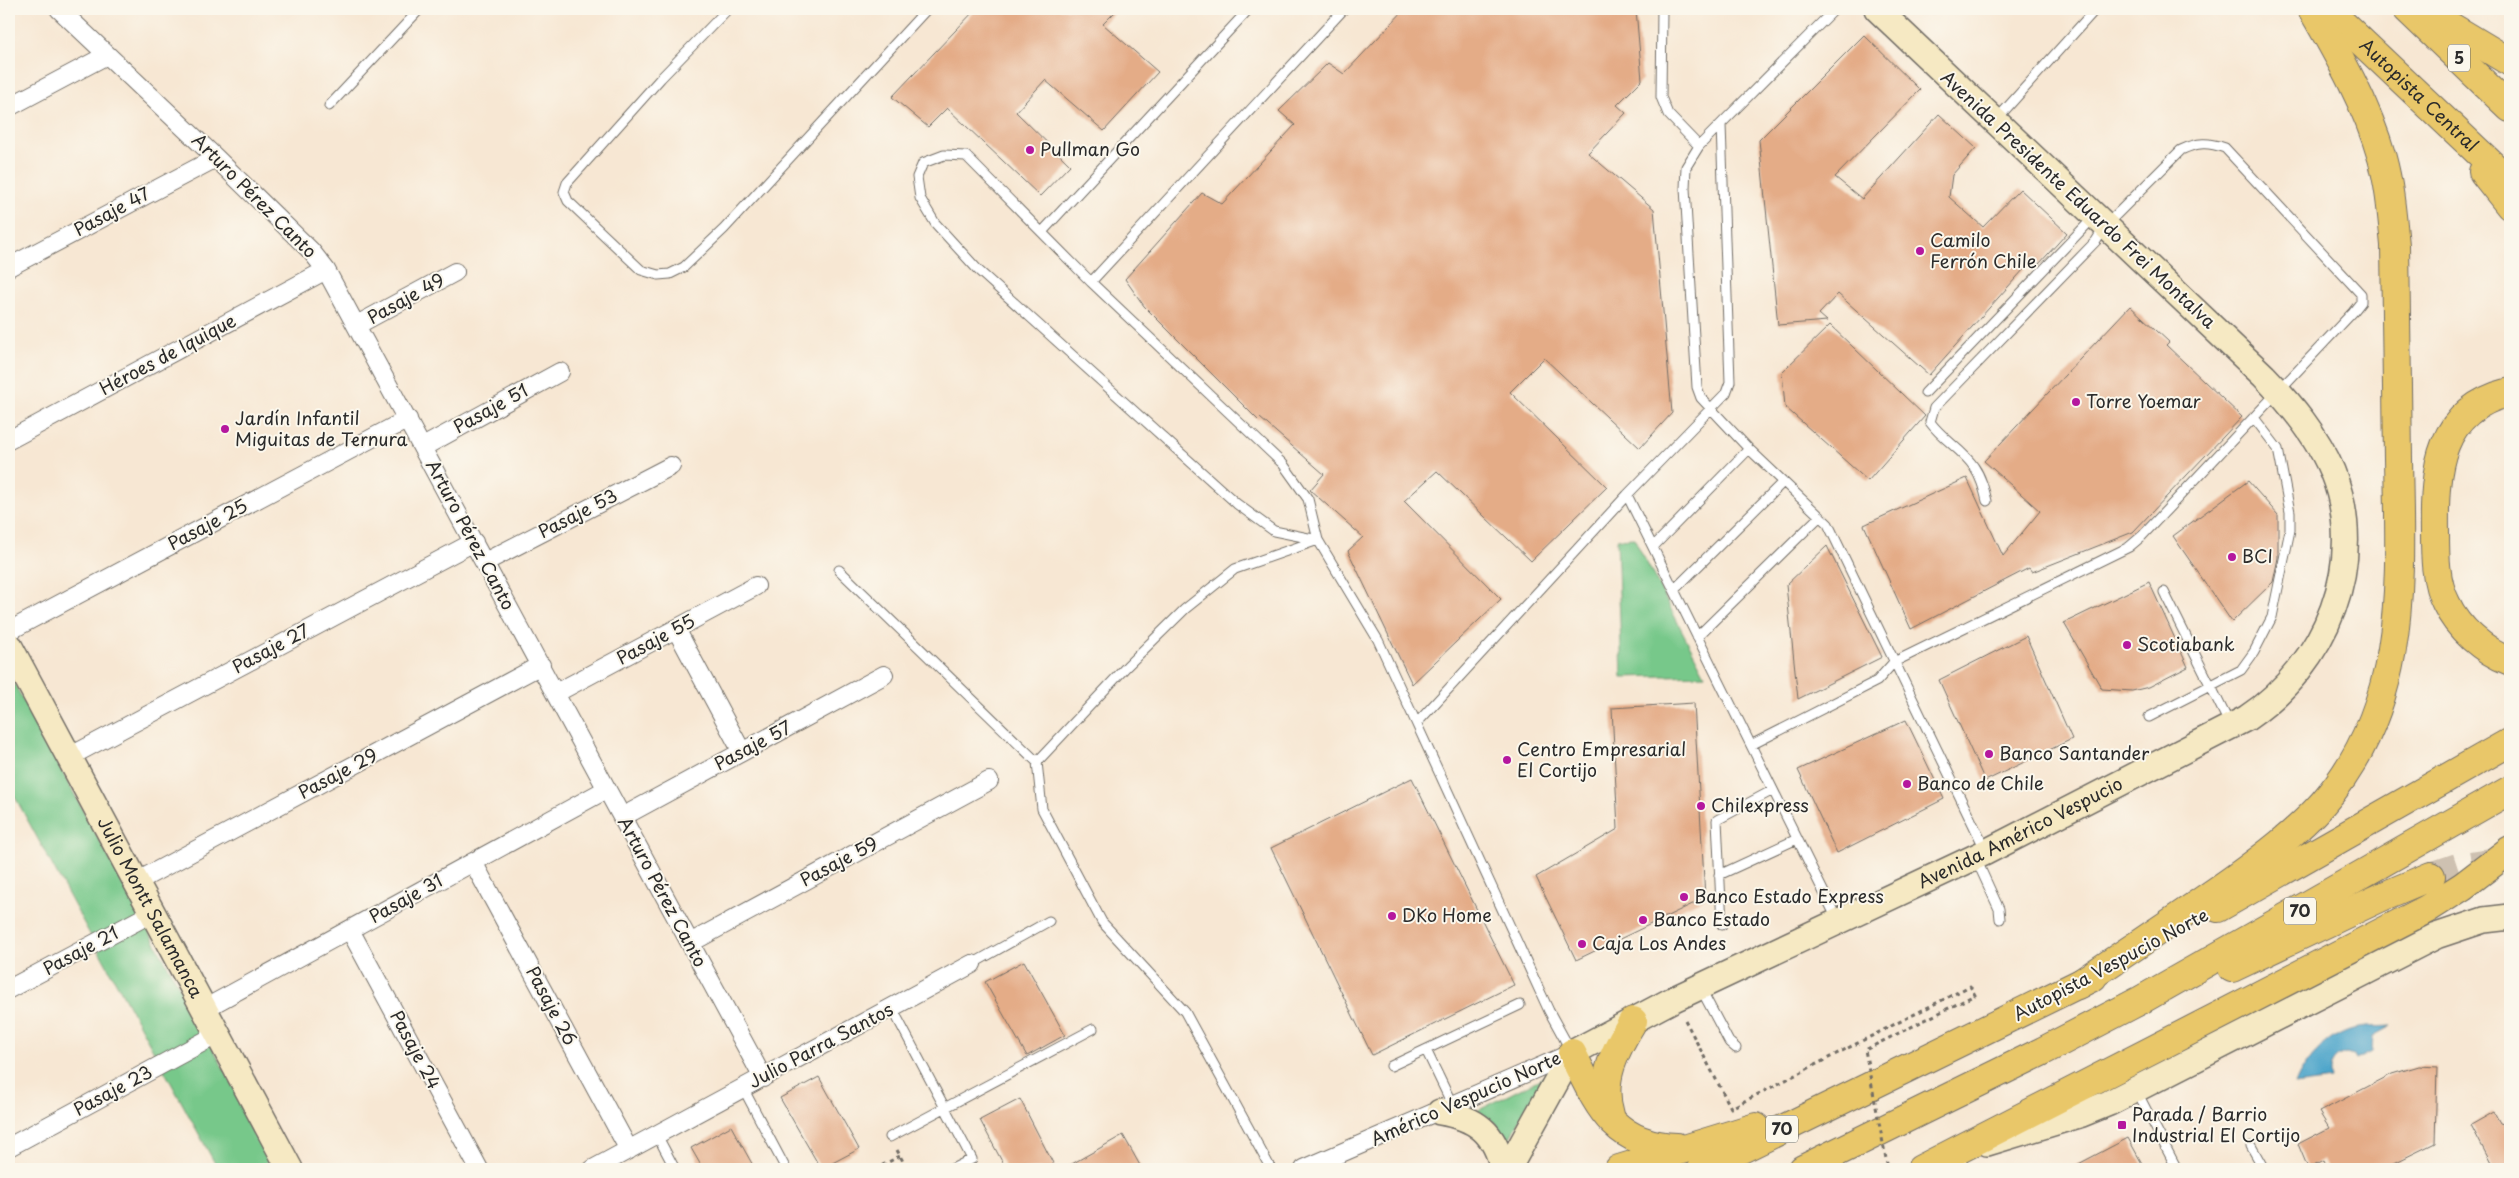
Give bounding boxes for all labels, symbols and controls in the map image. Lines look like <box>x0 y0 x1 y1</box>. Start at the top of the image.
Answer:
street label: Autopista Central <box>2354 32 2485 157</box>
road number: 5 <box>2448 44 2470 72</box>
street label: Avenida Presidente Eduardo Frei Montalva <box>1935 64 2223 334</box>
street label: Arturo Pérez Canto <box>186 126 324 264</box>
place label: Pullman Go <box>1040 135 1140 162</box>
marker: Pullman Go <box>1024 144 1036 156</box>
street label: Pasaje 47 <box>68 179 155 242</box>
place label: Camilo Ferrón Chile <box>1930 226 2037 274</box>
marker: Camilo Ferrón Chile <box>1914 245 1926 257</box>
street label: Pasaje 49 <box>362 265 449 330</box>
street label: Héroes de Iquique <box>94 306 241 401</box>
street label: Pasaje 51 <box>448 376 533 439</box>
place label: Torre Yoemar <box>2086 387 2202 414</box>
marker: Torre Yoemar <box>2070 396 2082 408</box>
place label: Jardín Infantil Miguitas de Ternura <box>235 404 408 452</box>
marker: Jardín Infantil Miguitas de Ternura <box>219 423 231 435</box>
street label: Arturo Pérez Canto <box>420 454 522 614</box>
street label: Pasaje 53 <box>533 481 622 544</box>
street label: Pasaje 25 <box>163 491 252 556</box>
place label: BCI <box>2242 542 2273 569</box>
marker: BCI <box>2226 551 2238 563</box>
street label: Pasaje 55 <box>611 607 699 671</box>
street label: Pasaje 27 <box>227 616 314 679</box>
place label: Scotiabank <box>2137 630 2235 657</box>
marker: Scotiabank <box>2121 639 2133 651</box>
street label: Pasaje 57 <box>709 713 796 776</box>
place label: Centro Empresarial El Cortijo <box>1517 735 1686 783</box>
place label: Banco Santander <box>1999 739 2150 766</box>
street label: Pasaje 29 <box>293 741 382 805</box>
marker: Banco Santander <box>1983 748 1995 760</box>
marker: Centro Empresarial El Cortijo <box>1501 754 1513 766</box>
street label: Avenida Américo Vespucio <box>1913 769 2127 894</box>
place label: Banco de Chile <box>1917 769 2044 796</box>
marker: Banco de Chile <box>1901 778 1913 790</box>
place label: Chilexpress <box>1711 791 1809 818</box>
marker: Chilexpress <box>1695 800 1707 812</box>
street label: Julio Montt Salamanca <box>91 811 211 1003</box>
street label: Arturo Pérez Canto <box>612 811 714 971</box>
street label: Pasaje 59 <box>795 829 882 892</box>
street label: Pasaje 31 <box>363 866 447 929</box>
place label: Banco Estado Express <box>1694 882 1884 909</box>
marker: Banco Estado Express <box>1678 891 1690 903</box>
road number: 70 <box>2284 898 2316 924</box>
place label: DKo Home <box>1402 901 1492 928</box>
street label: Autopista Vespucio Norte <box>2008 901 2213 1027</box>
place label: Banco Estado <box>1653 905 1770 932</box>
marker: DKo Home <box>1386 910 1398 922</box>
marker: Banco Estado <box>1637 914 1649 926</box>
street label: Pasaje 21 <box>38 918 123 981</box>
place label: Caja Los Andes <box>1592 929 1726 956</box>
marker: Caja Los Andes <box>1576 938 1588 950</box>
street label: Pasaje 26 <box>520 961 584 1050</box>
street label: Julio Parra Santos <box>743 995 897 1094</box>
street label: Pasaje 24 <box>384 1005 448 1093</box>
street label: Américo Vespucio Norte <box>1366 1043 1565 1152</box>
street label: Pasaje 23 <box>68 1058 157 1122</box>
place label: Parada / Barrio Industrial El Cortijo <box>2132 1100 2300 1148</box>
road number: 70 <box>1766 1116 1798 1142</box>
marker: Parada / Barrio Industrial El Cortijo <box>2116 1119 2128 1131</box>

